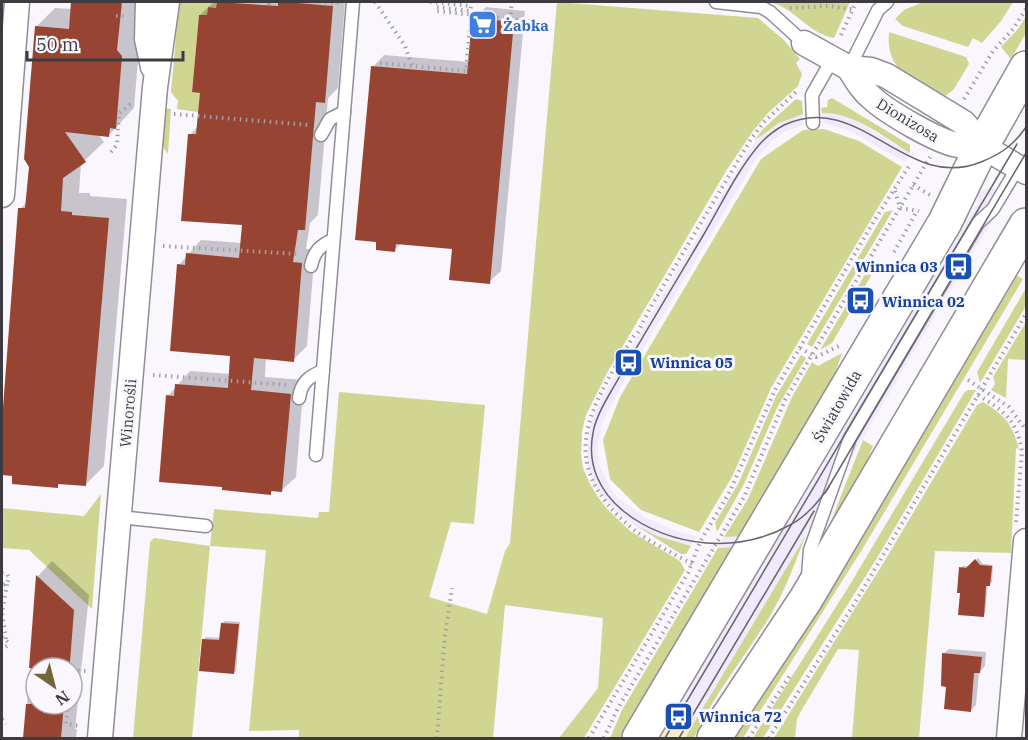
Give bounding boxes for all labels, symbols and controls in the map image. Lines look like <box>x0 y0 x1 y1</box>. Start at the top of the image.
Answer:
supermarket icon: Żabka <box>466 9 498 41</box>
place label: Żabka <box>503 16 549 35</box>
scale bar <box>27 24 183 62</box>
text: 50 m <box>36 33 79 56</box>
street label: Dionizosa <box>873 94 943 146</box>
bus stop icon: Winnica 03 <box>943 250 975 282</box>
place label: Winnica 03 <box>855 257 938 276</box>
bus stop icon: Winnica 02 <box>845 285 877 317</box>
place label: Winnica 02 <box>882 292 965 311</box>
bus stop icon: Winnica 05 <box>613 346 645 378</box>
place label: Winnica 05 <box>650 353 733 372</box>
street label: Światowida <box>809 366 865 446</box>
street label: Winorośli <box>116 378 140 448</box>
north arrow <box>24 656 84 716</box>
text: N <box>52 686 74 710</box>
bus stop icon: Winnica 72 <box>662 700 694 732</box>
place label: Winnica 72 <box>699 707 782 726</box>

